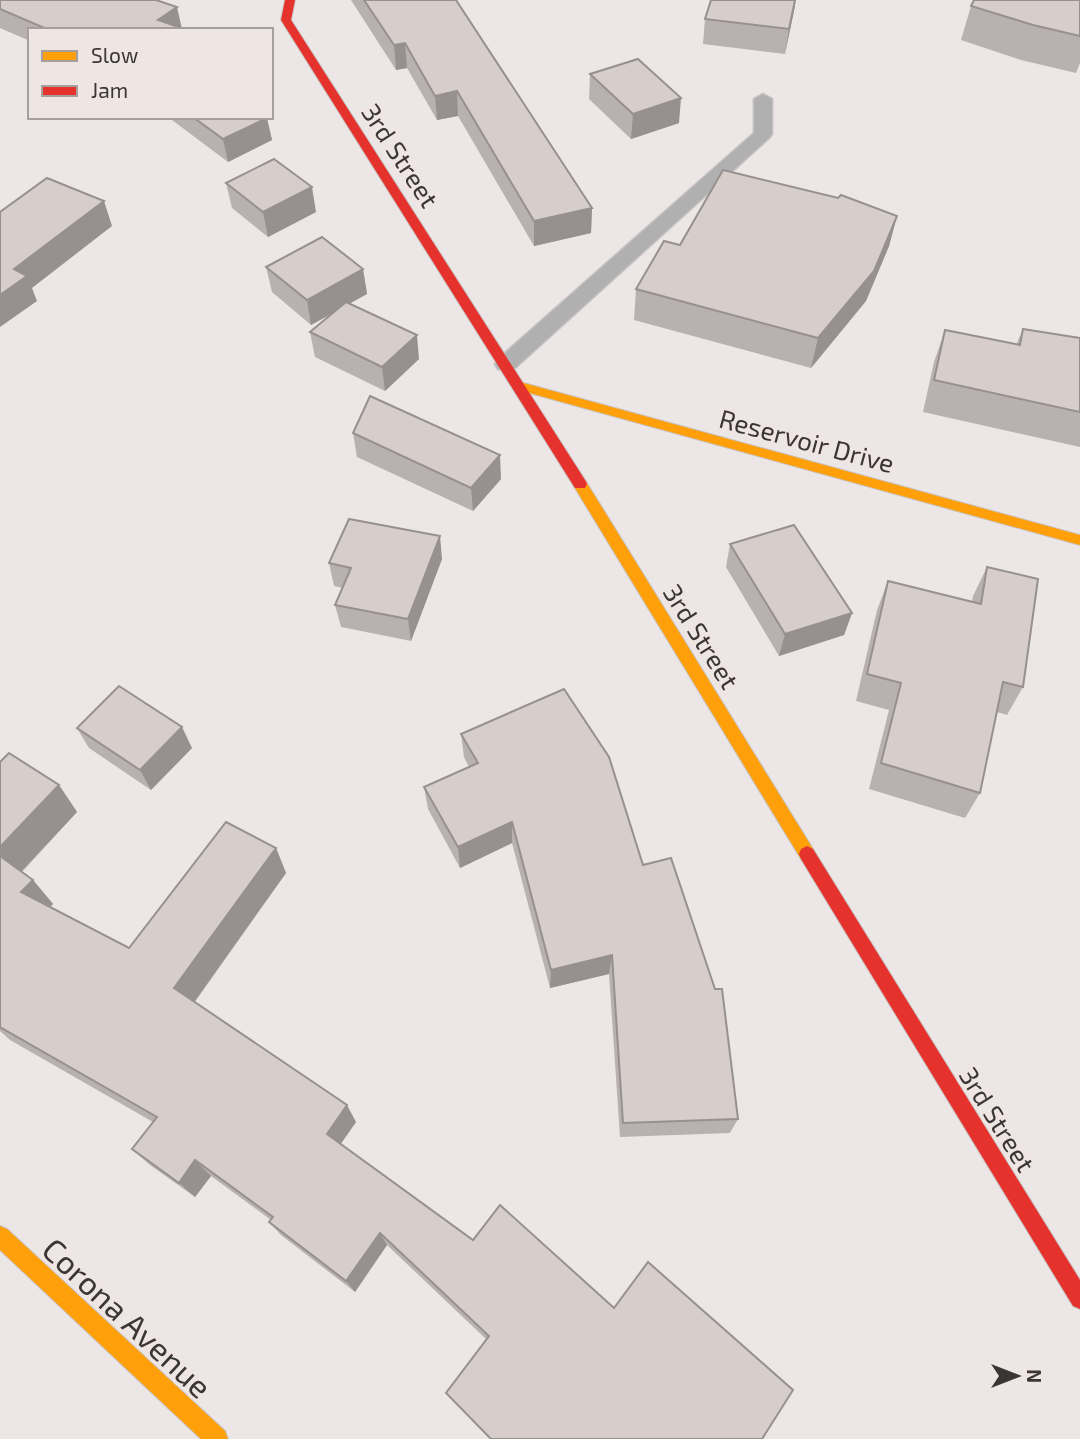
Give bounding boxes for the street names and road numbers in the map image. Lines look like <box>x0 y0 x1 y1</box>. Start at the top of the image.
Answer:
street label: 3rd Street <box>356 97 446 213</box>
street label: Reservoir Drive <box>716 402 898 478</box>
street label: 3rd Street <box>658 578 746 694</box>
street label: 3rd Street <box>954 1061 1042 1177</box>
street label: Corona Avenue <box>36 1229 220 1405</box>

